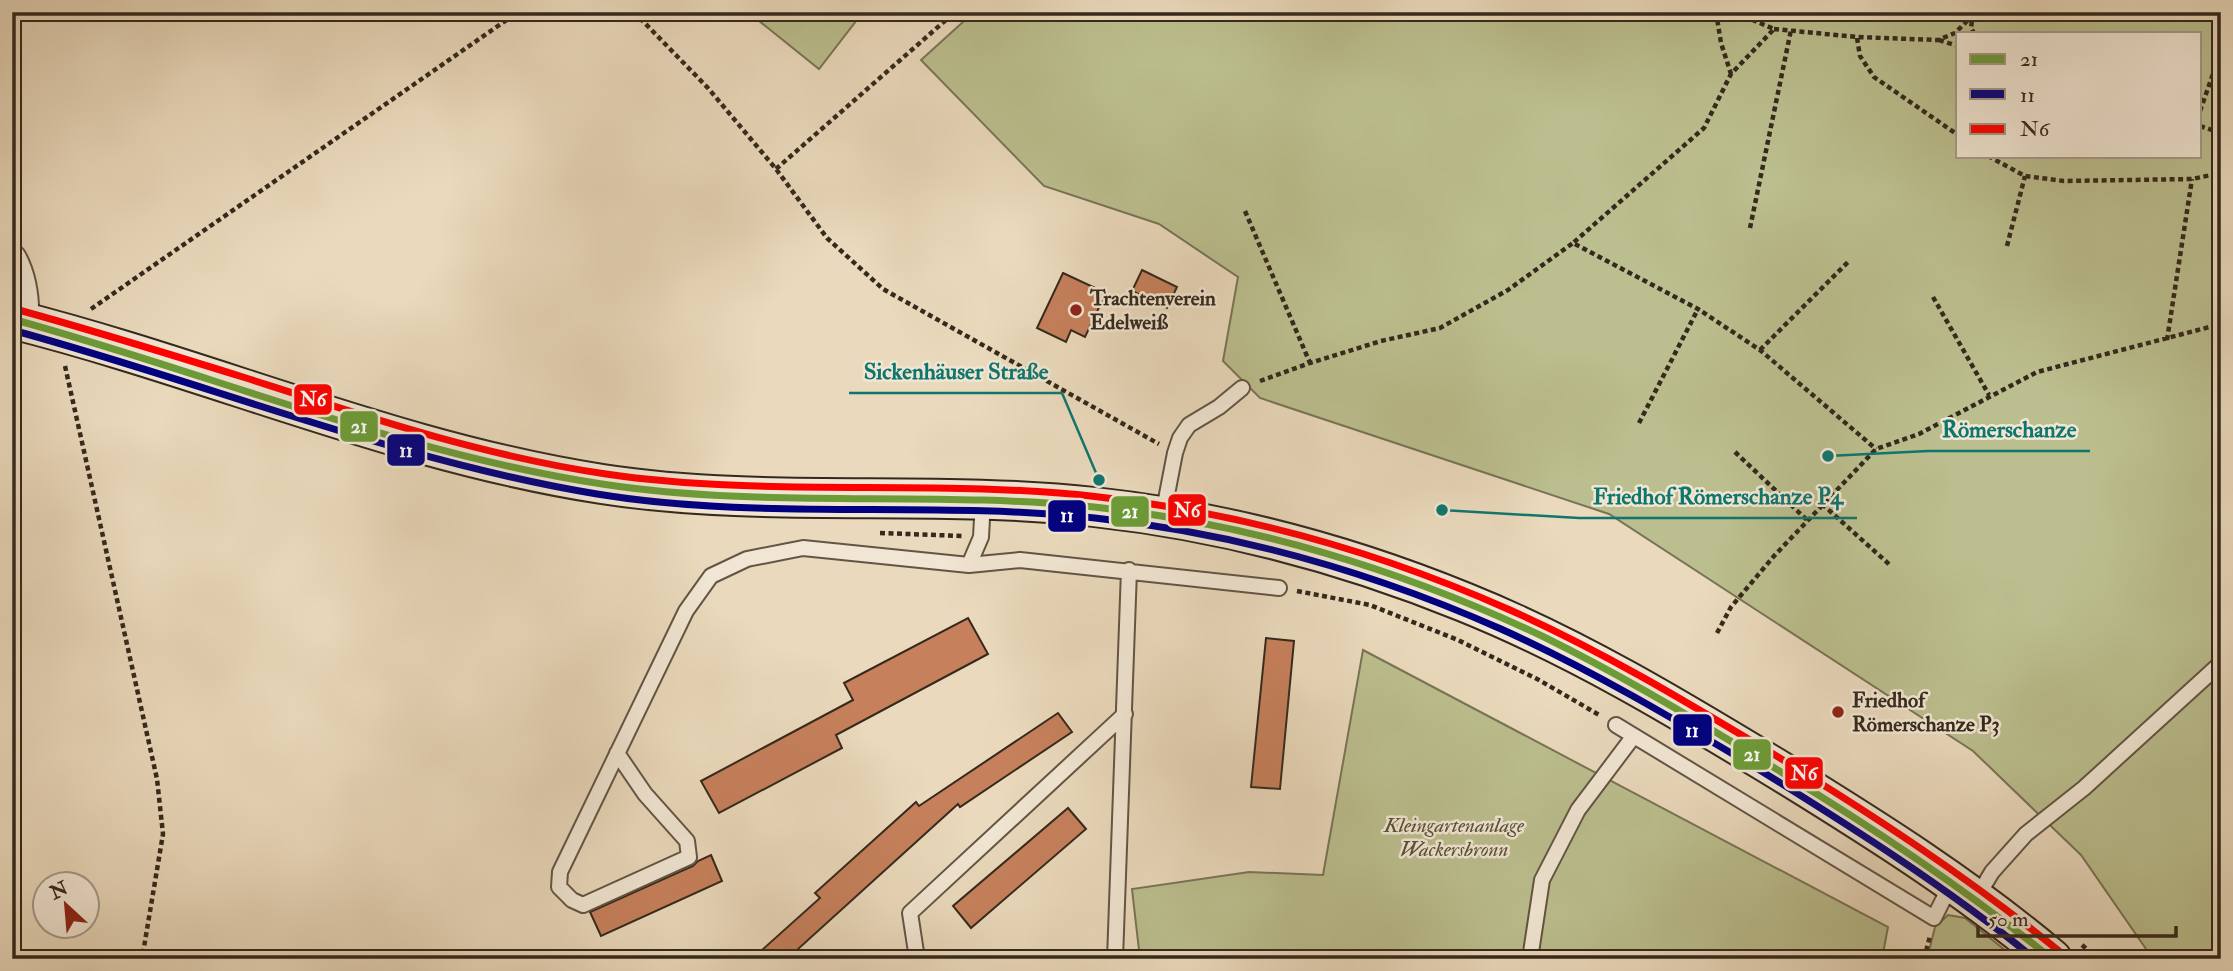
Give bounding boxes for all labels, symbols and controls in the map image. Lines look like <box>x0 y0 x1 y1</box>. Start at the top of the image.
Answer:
legend <box>1956 32 2202 158</box>
text: 21 <box>2020 46 2038 73</box>
text: 11 <box>2020 82 2035 109</box>
text: N6 <box>2020 116 2051 143</box>
place label: Trachtenverein Edelweiß <box>1089 285 1216 336</box>
marker: Trachtenverein Edelweiß <box>1068 302 1084 318</box>
callout: Sickenhäuser Straße <box>849 349 1062 393</box>
text: Sickenhäuser Straße <box>864 357 1049 386</box>
line badge: N6 <box>293 383 333 416</box>
text: N6 <box>299 388 328 412</box>
callout: Römerschanze <box>1928 407 2090 451</box>
line badge: 21 <box>339 410 379 443</box>
text: 21 <box>351 415 367 439</box>
text: Römerschanze <box>1942 415 2077 444</box>
line badge: 11 <box>386 433 426 467</box>
text: 11 <box>399 439 413 463</box>
callout: Friedhof Römerschanze P4 <box>1579 474 1857 518</box>
text: Friedhof Römerschanze P4 <box>1593 482 1845 511</box>
line badge: N6 <box>1167 493 1207 527</box>
line badge: 21 <box>1110 495 1150 528</box>
line badge: 11 <box>1047 499 1087 533</box>
text: N6 <box>1173 499 1202 523</box>
text: 21 <box>1122 500 1138 524</box>
text: 11 <box>1060 504 1074 528</box>
place label: Friedhof Römerschanze P3 <box>1852 687 2000 738</box>
marker: Friedhof Römerschanze P3 <box>1830 704 1846 720</box>
line badge: 11 <box>1672 713 1713 747</box>
text: 11 <box>1685 719 1699 743</box>
line badge: 21 <box>1732 738 1772 771</box>
text: 21 <box>1744 743 1760 767</box>
line badge: N6 <box>1784 756 1824 790</box>
text: N6 <box>1790 762 1819 786</box>
park label: Kleingartenanlage Wackersbronn <box>1383 812 1525 863</box>
north arrow <box>32 870 102 940</box>
text: N <box>45 876 73 906</box>
scale bar <box>1978 894 2175 938</box>
text: 50 m <box>1988 906 2029 933</box>

